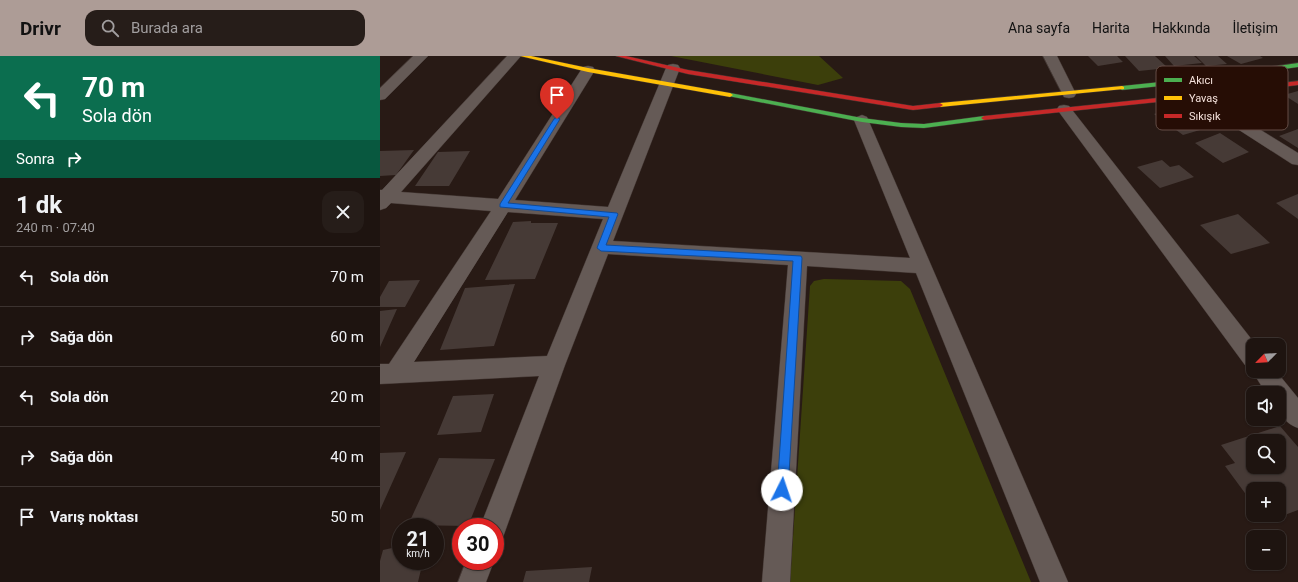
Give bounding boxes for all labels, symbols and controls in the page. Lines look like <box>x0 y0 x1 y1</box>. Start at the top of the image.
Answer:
search box <box>85 10 365 46</box>
text: Drivr <box>20 17 61 40</box>
icon: search <box>99 17 121 39</box>
text: Burada ara <box>131 19 203 37</box>
text: Ana sayfa <box>1008 20 1070 36</box>
text: Harita <box>1092 20 1130 36</box>
text: Hakkında <box>1152 20 1210 36</box>
text: İletişim <box>1232 20 1278 36</box>
legend <box>1156 66 1288 130</box>
text: 70 m <box>82 71 145 104</box>
icon: left <box>16 72 68 124</box>
text: Akıcı <box>1189 74 1213 87</box>
pin <box>540 78 574 119</box>
icon: arrive <box>546 84 568 106</box>
text: Yavaş <box>1189 92 1218 105</box>
text: Sola dön <box>82 105 152 126</box>
text: Sıkışık <box>1189 110 1221 123</box>
icon: right <box>63 148 85 170</box>
text: Sonra <box>16 150 55 168</box>
text: 1 dk <box>16 191 62 219</box>
button: close <box>322 191 364 233</box>
text: 240 m · 07:40 <box>16 220 95 235</box>
icon: left <box>16 266 38 288</box>
text: Sola dön <box>50 268 109 286</box>
text: 70 m <box>330 268 364 286</box>
icon: right <box>16 326 38 348</box>
text: Sağa dön <box>50 328 113 346</box>
text: 60 m <box>330 328 364 346</box>
north arrow <box>1246 338 1286 378</box>
map controls <box>1246 338 1286 570</box>
icon: left <box>16 386 38 408</box>
button: sound <box>1246 386 1286 426</box>
text: Sola dön <box>50 388 109 406</box>
text: 20 m <box>330 388 364 406</box>
button: search <box>1246 434 1286 474</box>
icon: right <box>16 446 38 468</box>
text: Sağa dön <box>50 448 113 466</box>
text: 40 m <box>330 448 364 466</box>
position arrow <box>761 469 803 511</box>
button: + <box>1246 482 1286 522</box>
icon: arrive <box>16 506 38 528</box>
text: Varış noktası <box>50 508 138 526</box>
text: 50 m <box>330 508 364 526</box>
speed limit sign: 30 <box>452 518 504 570</box>
text: 21 <box>407 527 429 551</box>
button: − <box>1246 530 1286 570</box>
text: km/h <box>406 548 430 559</box>

